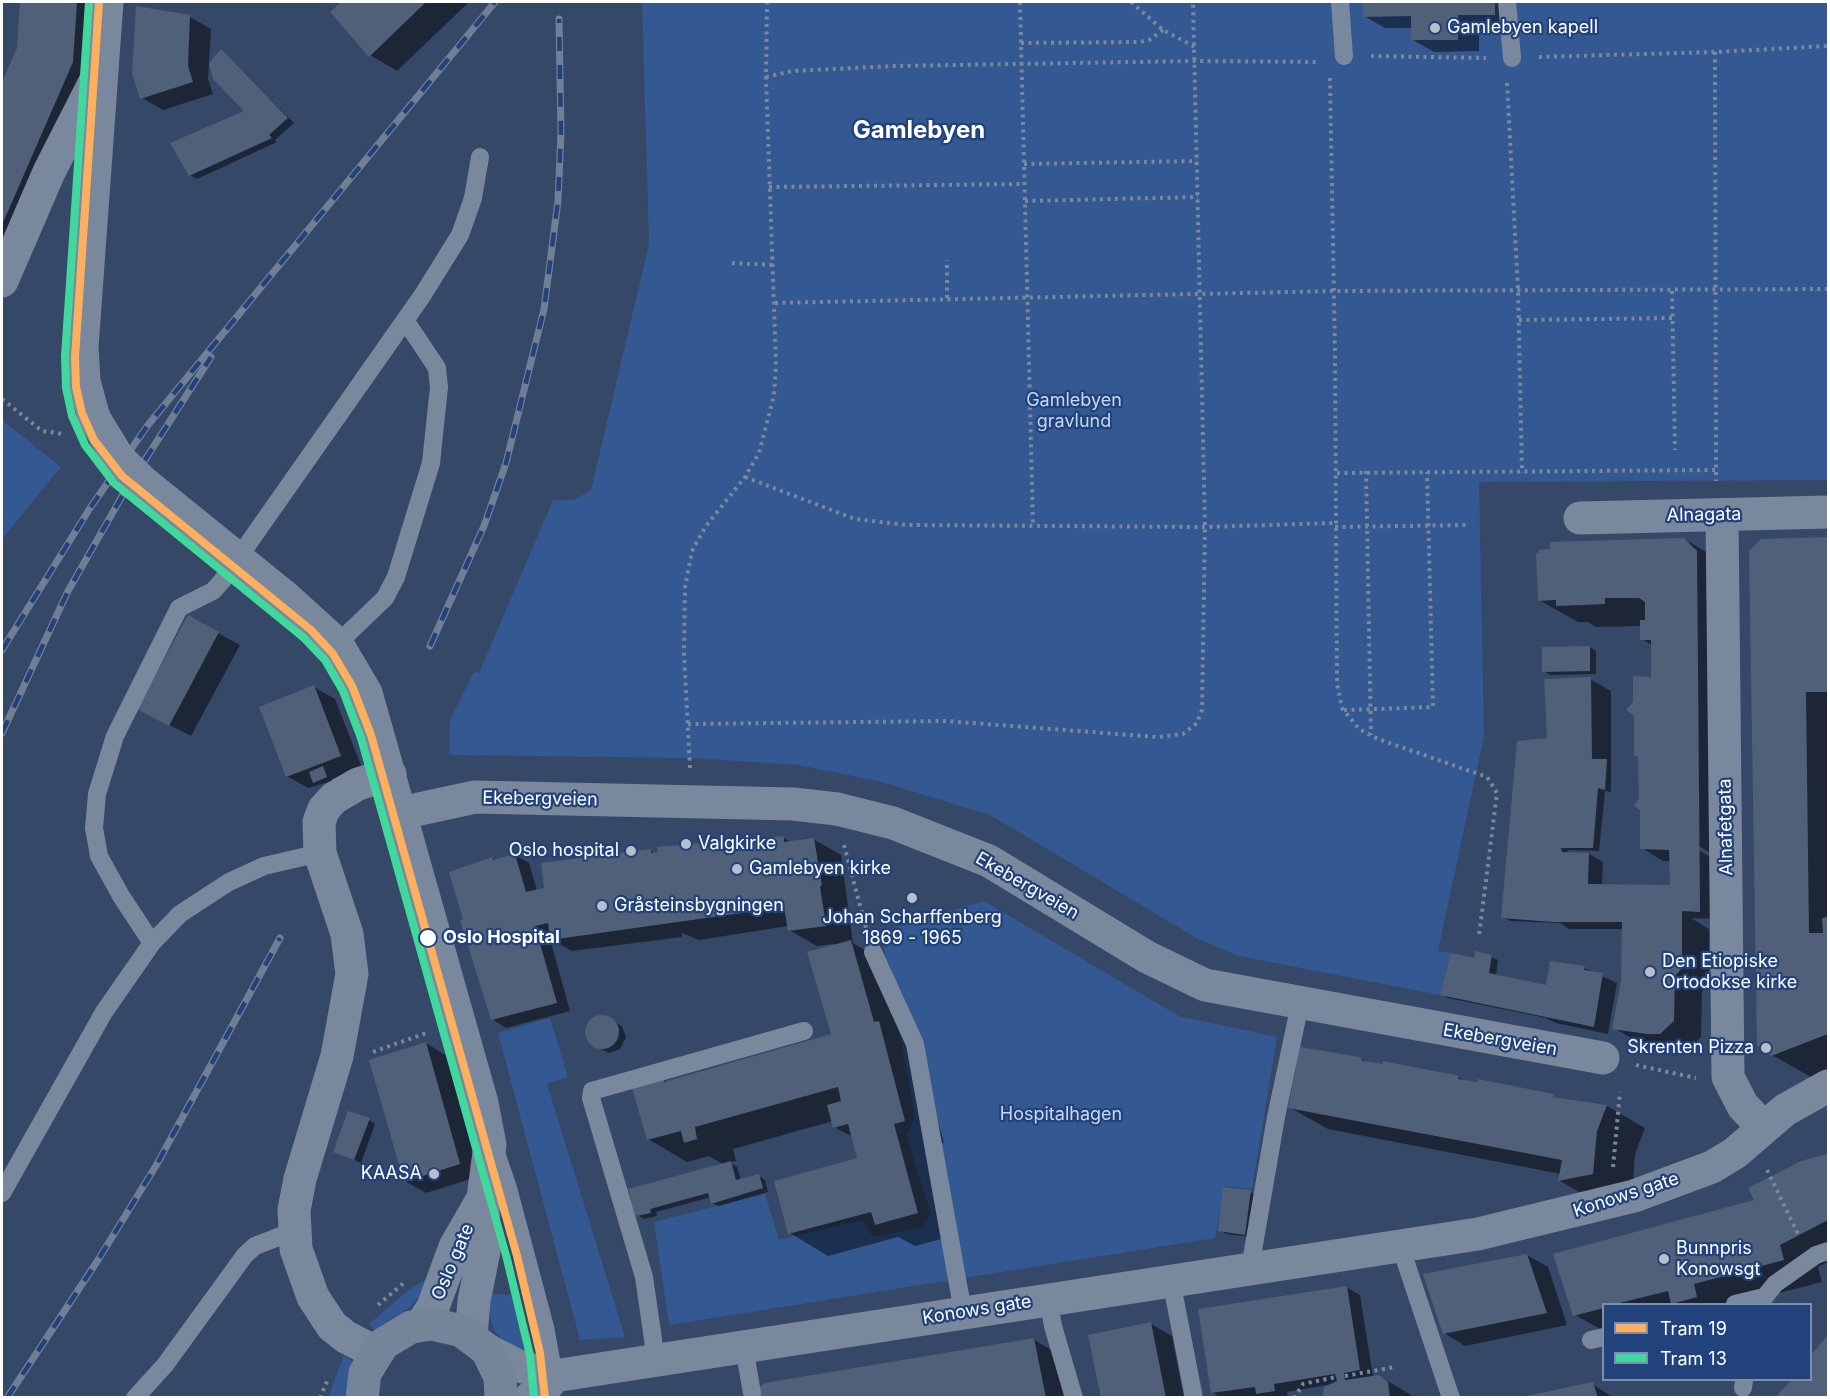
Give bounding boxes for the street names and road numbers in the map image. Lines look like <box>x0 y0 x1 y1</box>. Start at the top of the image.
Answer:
street label: Alnagata <box>1666 504 1742 526</box>
street label: Alnafetgata <box>1714 778 1738 876</box>
street label: Ekebergveien <box>482 787 598 811</box>
street label: Ekebergveien <box>972 848 1082 924</box>
street label: Ekebergveien <box>1441 1019 1559 1061</box>
street label: Konows gate <box>1570 1168 1682 1222</box>
street label: Oslo gate <box>427 1221 479 1303</box>
street label: Konows gate <box>921 1291 1033 1329</box>

